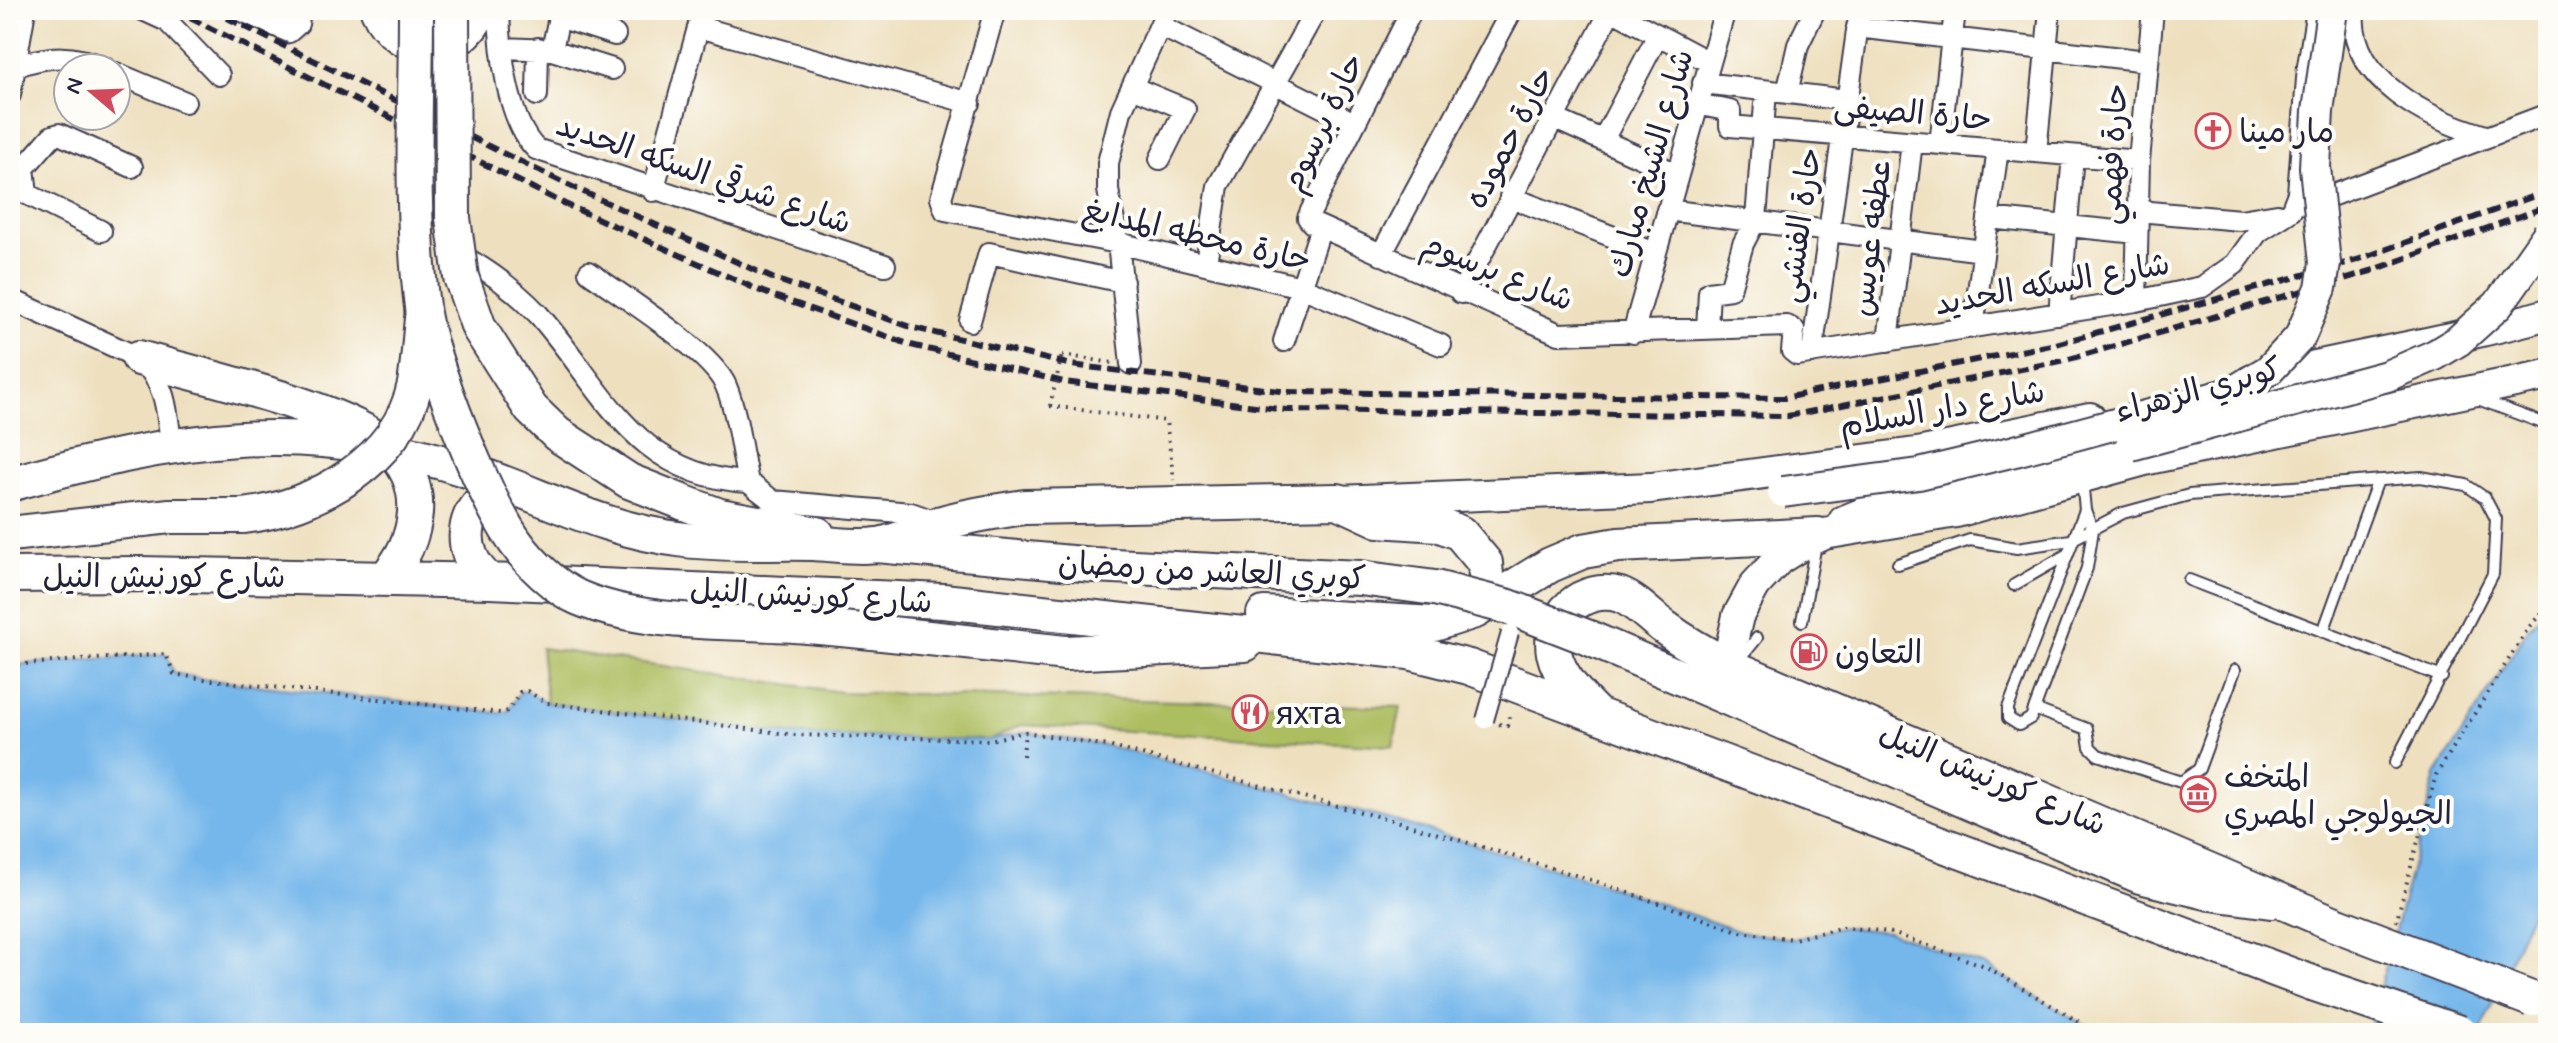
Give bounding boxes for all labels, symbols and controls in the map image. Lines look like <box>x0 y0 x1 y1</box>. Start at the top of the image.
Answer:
street label: شارع الشيخ مبارك <box>1599 45 1705 282</box>
street label: حارة برسوم <box>1272 46 1377 200</box>
north arrow <box>52 52 132 132</box>
street label: حارة حموده <box>1456 60 1566 216</box>
text: N <box>59 75 91 98</box>
street label: حارة فهمي <box>2089 82 2144 226</box>
street label: حارة الصيفى <box>1832 86 1994 142</box>
street label: شارع شرقي السكه الحديد <box>550 104 857 245</box>
church icon: مار مينا <box>2194 112 2232 150</box>
place label: مار مينا <box>2239 112 2334 154</box>
street label: حارة الفنشي <box>1769 145 1838 306</box>
street label: عطفه عويس <box>1842 158 1902 319</box>
street label: حارة محطه المدابغ <box>1078 189 1315 283</box>
street label: شارع برسوم <box>1415 223 1579 324</box>
street label: شارع السكه الحديد <box>1932 244 2173 326</box>
street label: كوبري الزهراء <box>2111 349 2286 433</box>
street label: شارع دار السلام <box>1836 371 2048 450</box>
street label: كوبري العاشر من رمضان <box>1057 543 1367 601</box>
street label: شارع كورنيش النيل <box>43 557 285 599</box>
street label: شارع كورنيش النيل <box>689 570 933 624</box>
fuel station icon: التعاون <box>1790 633 1828 671</box>
place label: التعاون <box>1835 633 1922 675</box>
restaurant icon: яхта <box>1231 694 1269 732</box>
place label: яхта <box>1276 694 1341 736</box>
street label: شارع كورنيش النيل <box>1872 713 2112 847</box>
place label: المتخف الجيولوجي المصري <box>2224 757 2452 841</box>
museum icon: المتخف الجيولوجي المصري <box>2179 775 2217 813</box>

